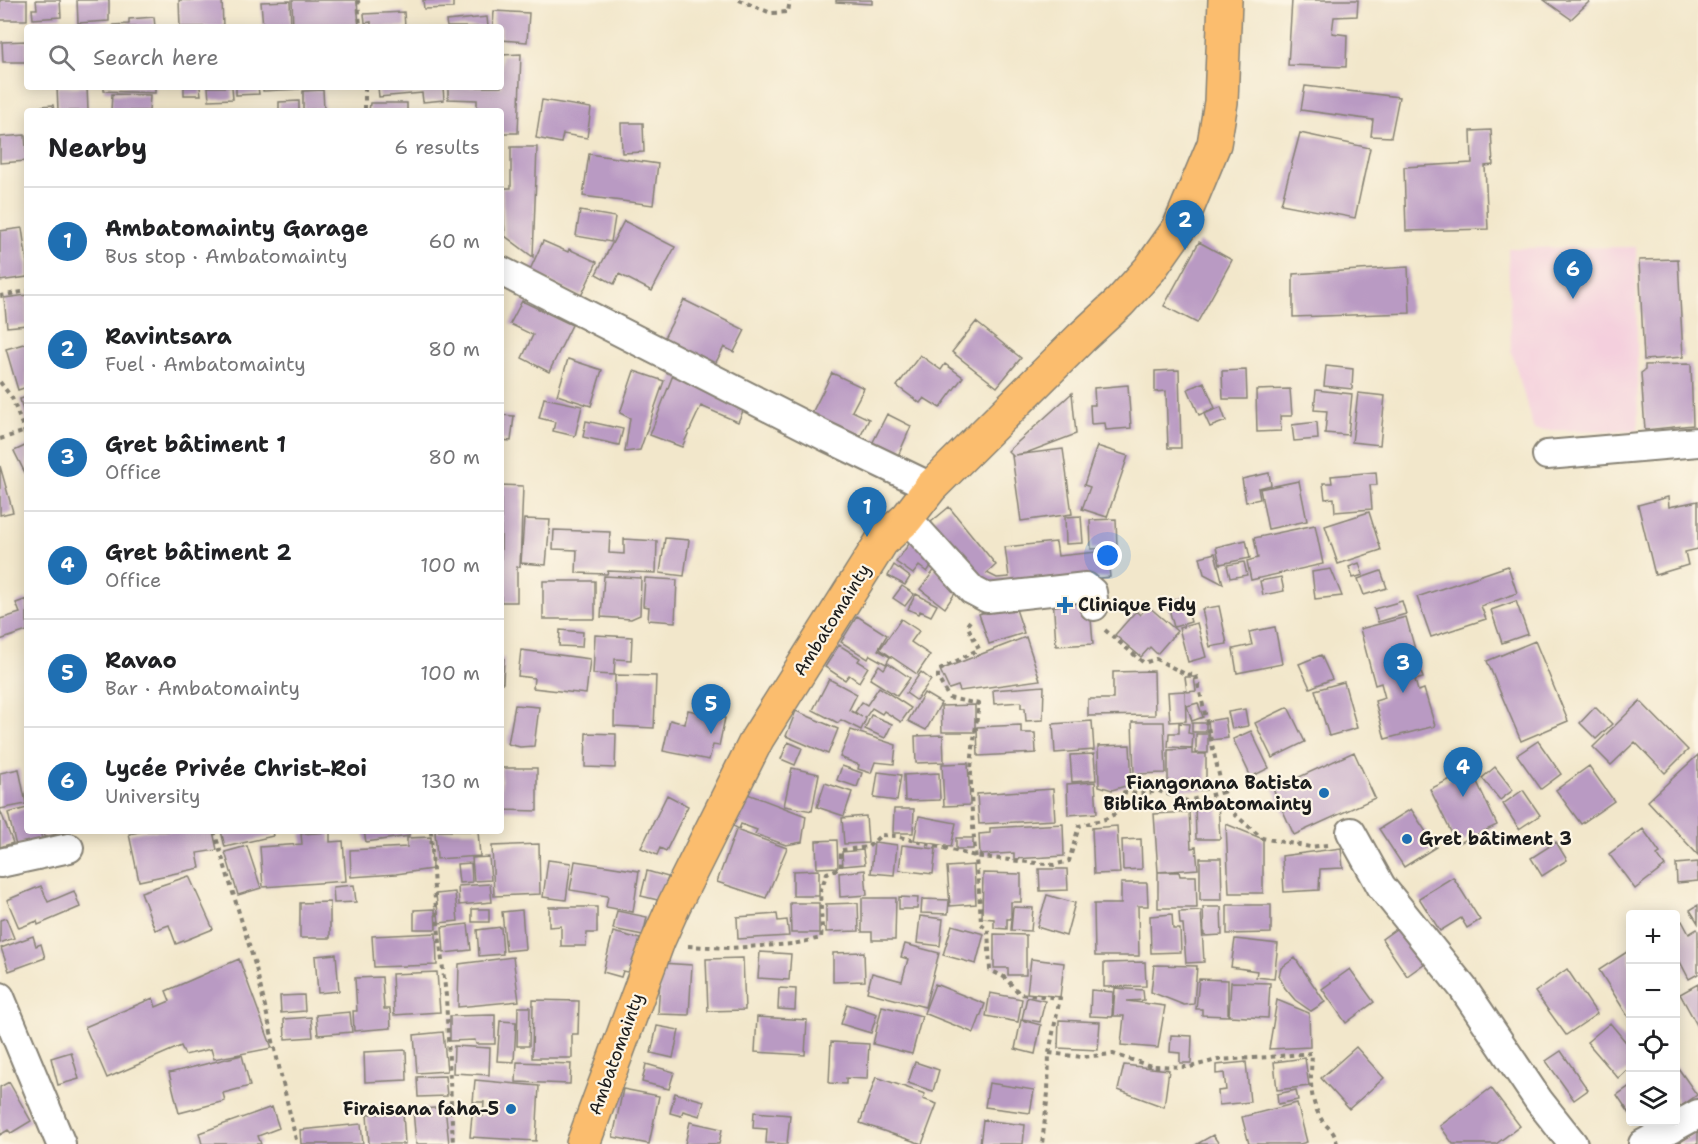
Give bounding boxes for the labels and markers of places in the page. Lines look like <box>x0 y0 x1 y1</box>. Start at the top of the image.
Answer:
pin: 2 <box>1166 200 1204 250</box>
pin: 6 <box>1554 250 1592 299</box>
pin: 1 <box>848 488 886 537</box>
place label: Clinique Fidy <box>1078 593 1196 617</box>
marker: Clinique Fidy <box>1056 596 1074 614</box>
pin: 3 <box>1384 644 1422 693</box>
pin: 5 <box>692 684 730 734</box>
pin: 4 <box>1444 748 1482 797</box>
place label: Fiangonana Batista Biblika Ambatomainty <box>1104 771 1313 816</box>
marker: Fiangonana Batista Biblika Ambatomainty <box>1317 786 1331 800</box>
place label: Gret bâtiment 3 <box>1419 827 1572 851</box>
marker: Gret bâtiment 3 <box>1400 832 1414 846</box>
place label: Firaisana faha-5 <box>343 1097 499 1121</box>
marker: Firaisana faha-5 <box>504 1102 518 1116</box>

